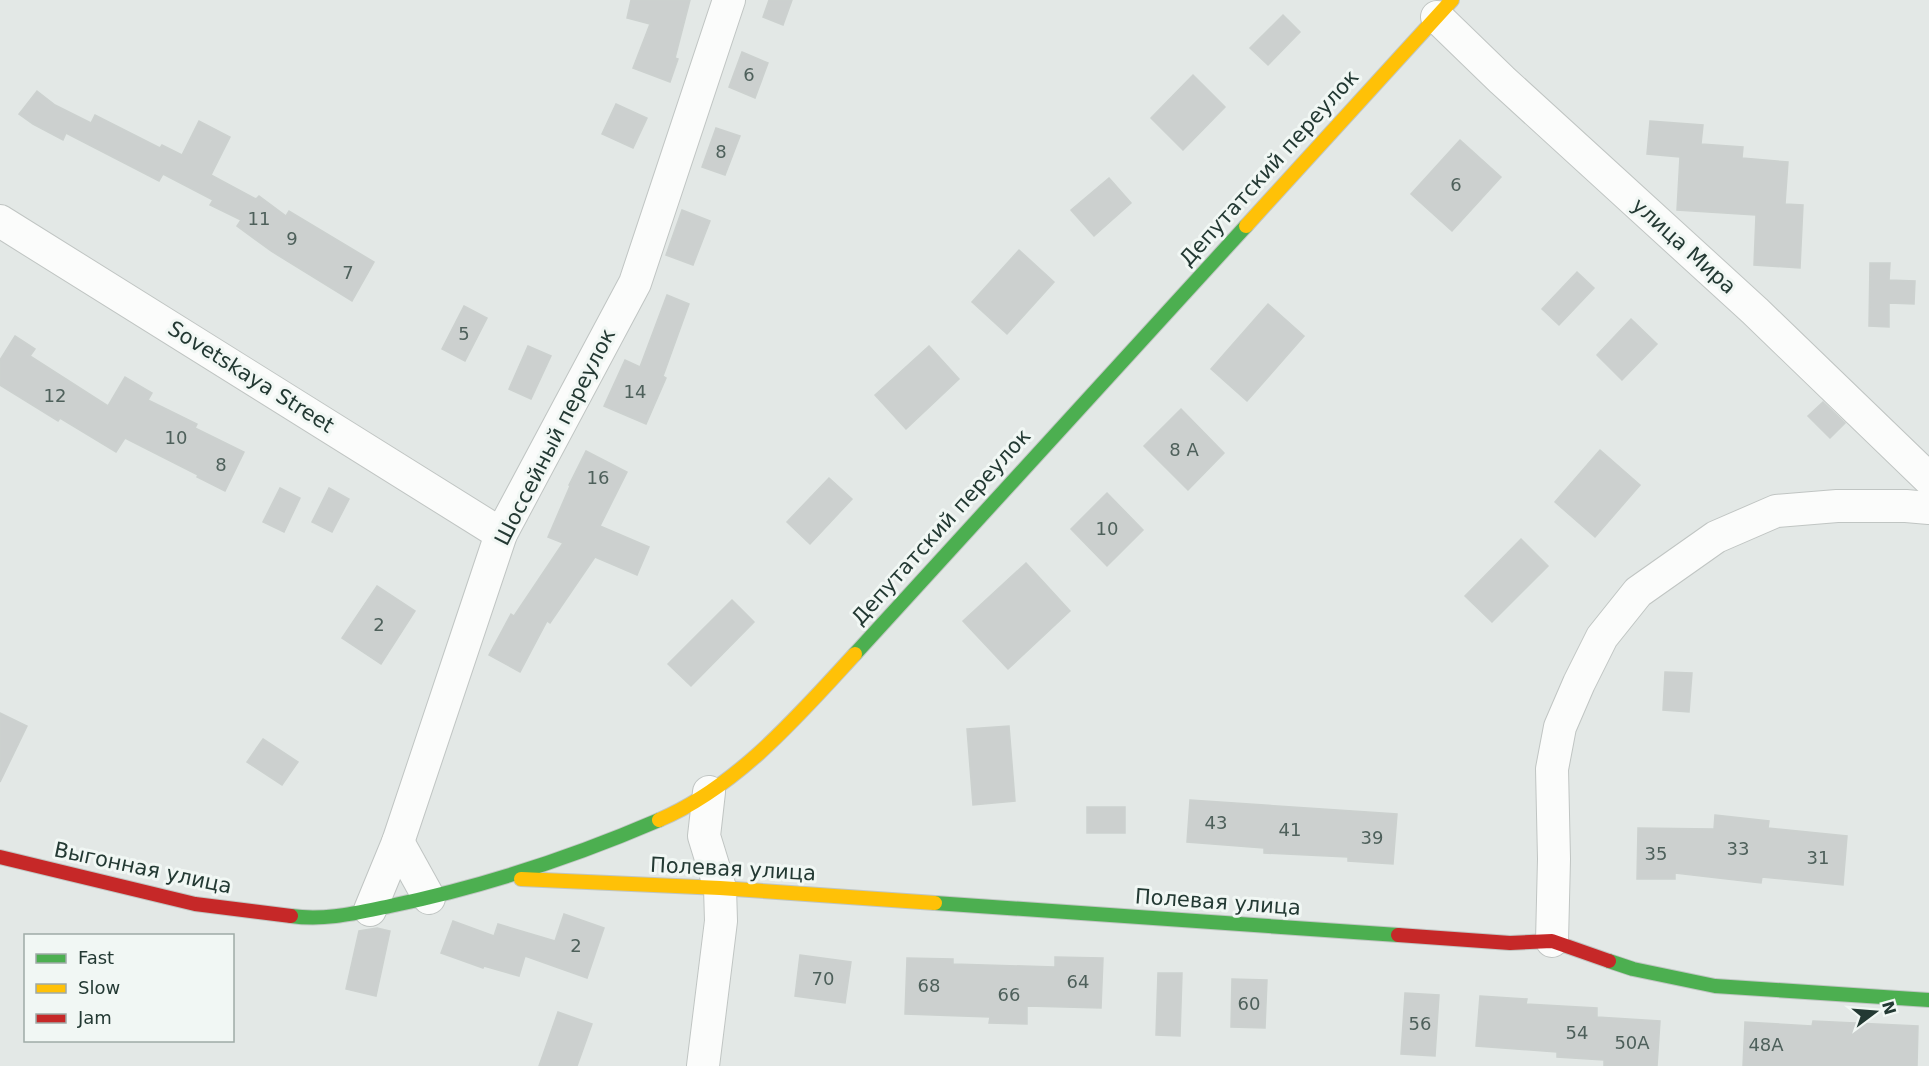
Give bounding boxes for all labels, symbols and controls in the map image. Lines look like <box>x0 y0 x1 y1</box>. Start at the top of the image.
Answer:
house number: 6 <box>743 64 755 85</box>
street label: Депутатский переулок <box>1175 65 1363 271</box>
house number: 8 <box>715 141 727 162</box>
house number: 6 <box>1450 174 1462 195</box>
street label: улица Мира <box>1627 193 1741 299</box>
house number: 11 <box>248 208 270 229</box>
house number: 9 <box>286 228 298 249</box>
house number: 7 <box>342 262 354 283</box>
street label: Sovetskaya Street <box>164 316 338 438</box>
house number: 5 <box>458 323 470 344</box>
street label: Шоссейный переулок <box>490 325 620 549</box>
house number: 14 <box>624 381 646 402</box>
house number: 12 <box>44 385 66 406</box>
street label: Депутатский переулок <box>847 424 1035 630</box>
house number: 10 <box>165 427 187 448</box>
house number: 8 А <box>1169 439 1199 460</box>
house number: 8 <box>215 454 227 475</box>
house number: 16 <box>587 467 609 488</box>
house number: 10 <box>1096 518 1118 539</box>
house number: 2 <box>373 614 385 635</box>
house number: 43 <box>1205 812 1227 833</box>
house number: 41 <box>1279 819 1301 840</box>
house number: 39 <box>1361 827 1383 848</box>
street label: Выгонная улица <box>52 837 234 899</box>
house number: 33 <box>1727 838 1749 859</box>
house number: 35 <box>1645 843 1667 864</box>
house number: 31 <box>1807 847 1829 868</box>
street label: Полевая улица <box>649 853 817 885</box>
street label: Полевая улица <box>1134 884 1302 920</box>
legend <box>24 934 234 1042</box>
house number: 2 <box>570 935 582 956</box>
text: Fast <box>78 947 114 968</box>
house number: 70 <box>812 968 834 989</box>
house number: 64 <box>1067 971 1089 992</box>
house number: 68 <box>918 975 940 996</box>
text: Slow <box>78 977 120 998</box>
north arrow <box>1845 982 1905 1042</box>
house number: 66 <box>998 984 1020 1005</box>
house number: 60 <box>1238 993 1260 1014</box>
text: N <box>1878 999 1900 1017</box>
text: Jam <box>77 1007 112 1028</box>
house number: 56 <box>1409 1013 1431 1034</box>
house number: 54 <box>1566 1022 1588 1043</box>
house number: 50А <box>1614 1032 1650 1053</box>
house number: 48А <box>1748 1034 1784 1055</box>

